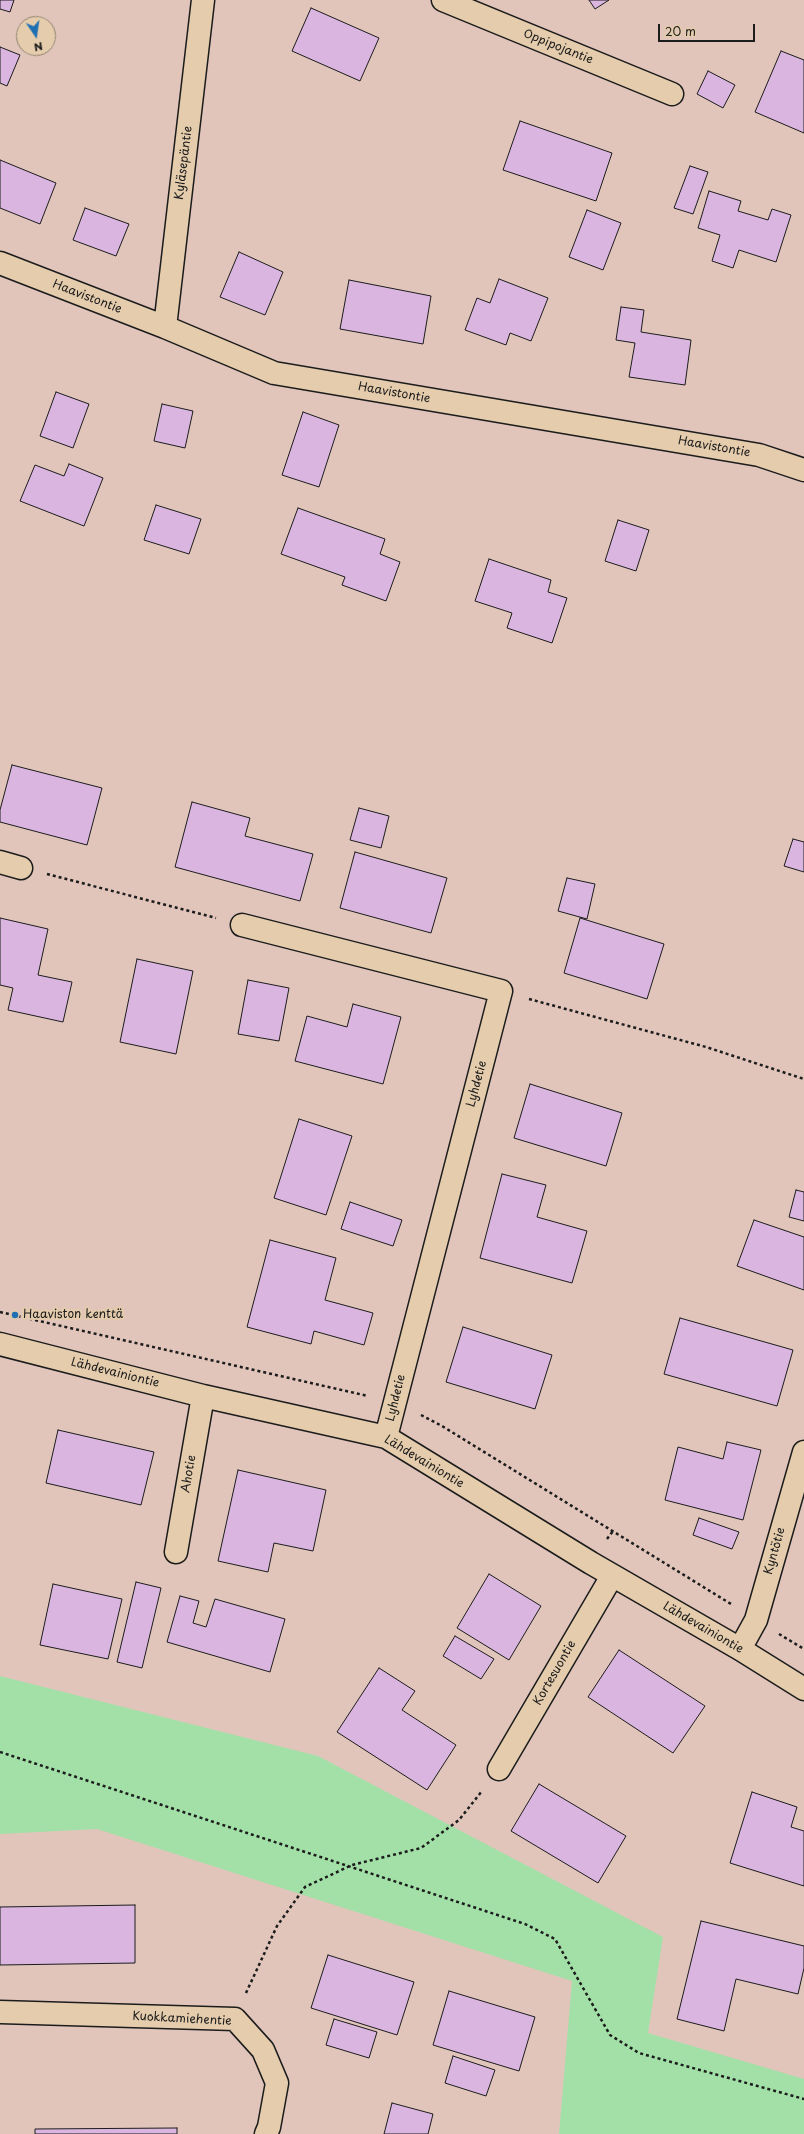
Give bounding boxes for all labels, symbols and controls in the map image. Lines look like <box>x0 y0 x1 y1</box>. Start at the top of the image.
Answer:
north arrow <box>16 16 56 56</box>
scale bar <box>660 16 757 42</box>
text: 20 m <box>665 22 696 40</box>
street label: Oppipojantie <box>521 26 595 68</box>
text: N <box>32 38 45 56</box>
street label: Kyläsepäntie <box>172 125 196 201</box>
street label: Haavistontie <box>50 277 124 317</box>
street label: Haavistontie <box>357 380 431 406</box>
street label: Haavistontie <box>677 434 751 460</box>
street label: Lyhdetie <box>464 1059 490 1109</box>
place label: Haaviston kenttä <box>23 1308 123 1322</box>
marker: Haaviston kenttä <box>10 1310 20 1320</box>
street label: Lähdevainiontie <box>69 1355 161 1391</box>
street label: Lyhdetie <box>383 1373 409 1423</box>
street label: Lähdevainiontie <box>382 1433 466 1491</box>
street label: Ahotie <box>179 1454 199 1494</box>
street label: Kyntötie <box>761 1526 789 1576</box>
street label: Lähdevainiontie <box>660 1599 746 1657</box>
street label: Kortesuontie <box>531 1638 579 1708</box>
street label: Kuokkamiehentie <box>132 2009 232 2029</box>

